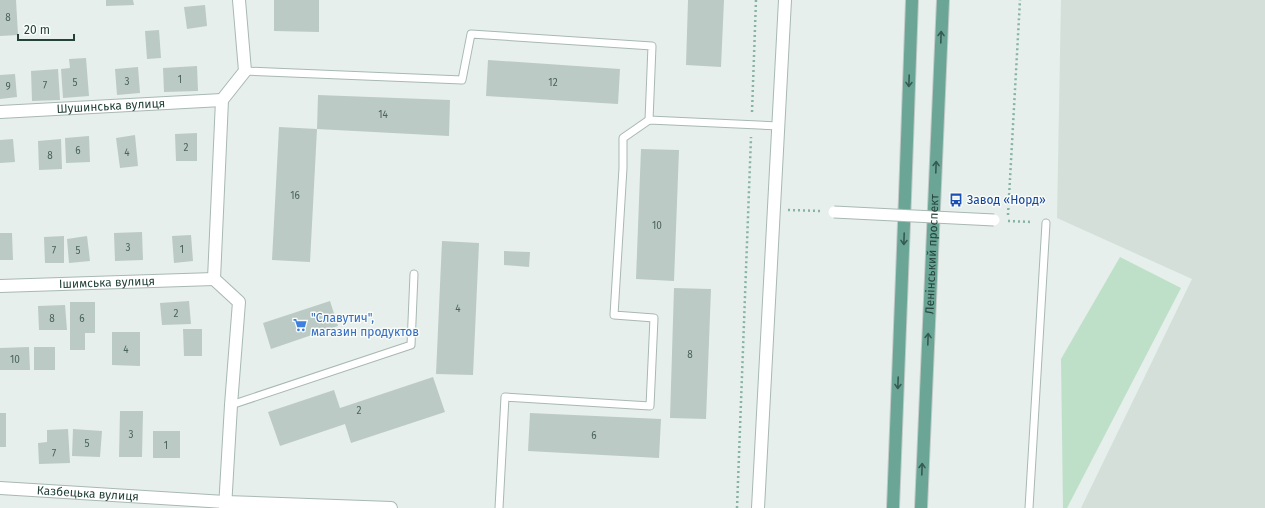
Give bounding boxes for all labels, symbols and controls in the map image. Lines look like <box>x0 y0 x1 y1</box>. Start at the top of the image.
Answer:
house number: 8 <box>5 12 11 24</box>
scale bar <box>18 16 74 42</box>
text: 20 m <box>24 23 50 37</box>
one-way arrow <box>937 31 945 44</box>
house number: 1 <box>178 74 182 86</box>
one-way arrow <box>905 74 913 87</box>
house number: 3 <box>125 76 130 88</box>
house number: 5 <box>72 77 78 89</box>
house number: 12 <box>548 77 558 89</box>
house number: 7 <box>43 80 48 92</box>
house number: 9 <box>5 81 11 93</box>
street label: Шушинська вулиця <box>56 96 166 116</box>
house number: 14 <box>378 109 389 121</box>
house number: 2 <box>184 142 189 154</box>
house number: 6 <box>75 145 81 157</box>
house number: 4 <box>124 147 130 159</box>
house number: 8 <box>47 150 53 162</box>
one-way arrow <box>932 161 939 174</box>
house number: 16 <box>290 190 300 202</box>
bus stop icon: Завод «Норд» <box>948 192 964 208</box>
street label: Ленінський проспект <box>922 193 942 315</box>
place label: Завод «Норд» <box>967 193 1046 207</box>
house number: 10 <box>652 220 662 232</box>
one-way arrow <box>900 232 907 245</box>
house number: 3 <box>126 242 131 254</box>
house number: 1 <box>180 244 184 256</box>
house number: 7 <box>52 245 57 257</box>
house number: 5 <box>75 245 81 257</box>
street label: Ішимська вулиця <box>59 274 155 291</box>
house number: 4 <box>455 303 461 315</box>
house number: 2 <box>174 308 179 320</box>
place label: "Славутич", магазин продуктов <box>311 311 419 339</box>
house number: 8 <box>49 313 55 325</box>
house number: 6 <box>79 313 85 325</box>
supermarket icon: "Славутич", магазин продуктов <box>292 317 308 333</box>
one-way arrow <box>924 333 932 346</box>
house number: 4 <box>123 344 129 356</box>
house number: 8 <box>687 349 693 361</box>
house number: 10 <box>10 354 20 366</box>
one-way arrow <box>894 376 902 389</box>
house number: 2 <box>357 405 362 417</box>
house number: 3 <box>129 429 134 441</box>
house number: 6 <box>591 430 597 442</box>
house number: 5 <box>84 438 90 450</box>
house number: 1 <box>164 440 168 452</box>
house number: 7 <box>52 448 57 460</box>
one-way arrow <box>919 463 926 476</box>
street label: Казбецька вулиця <box>36 483 139 504</box>

